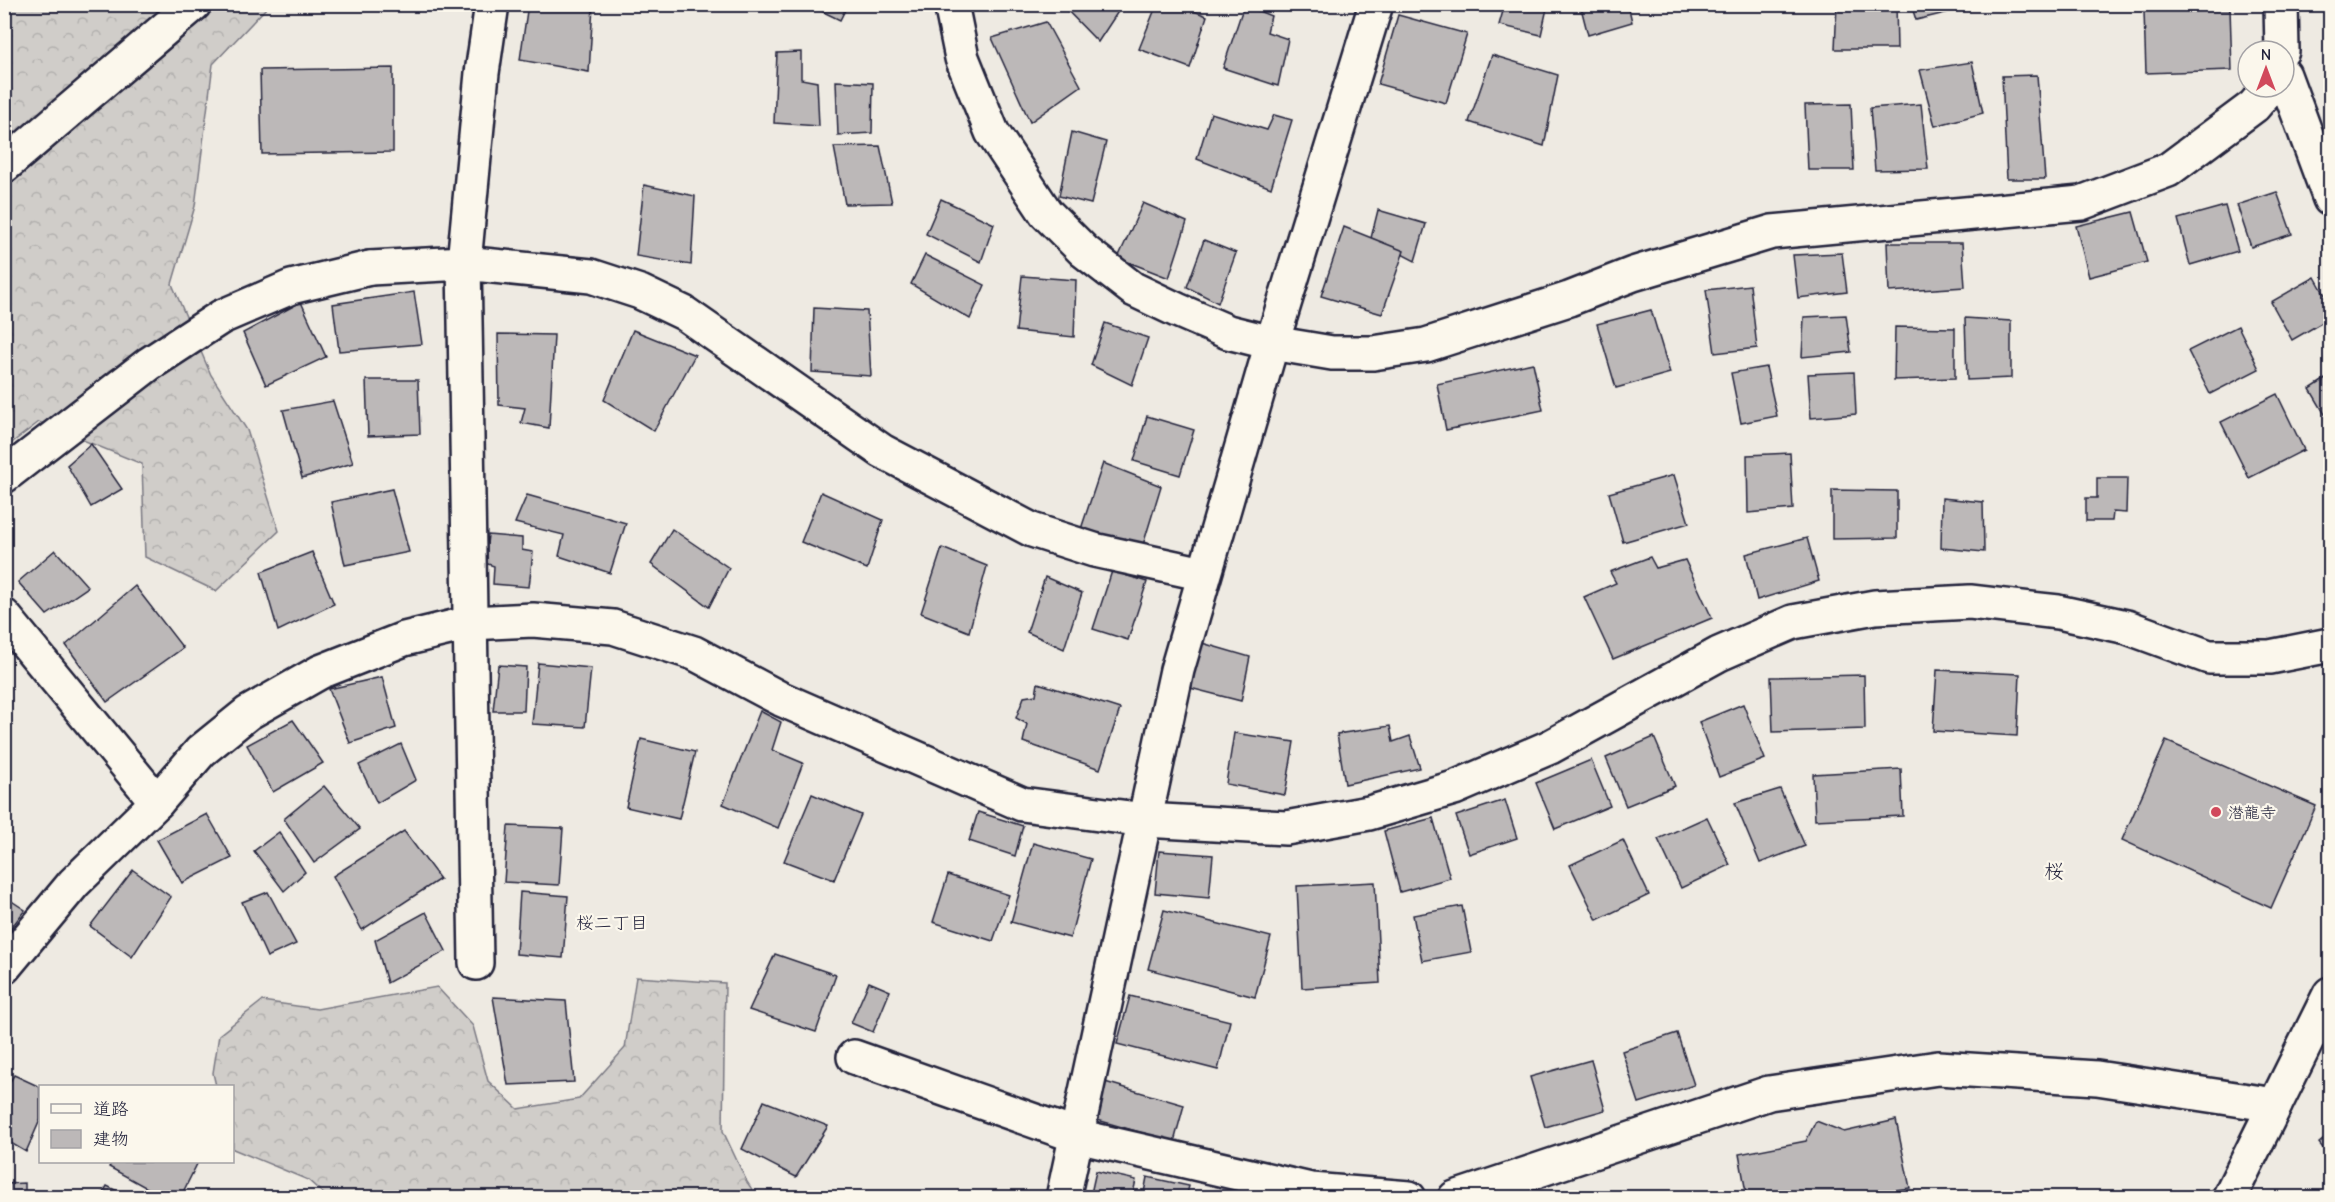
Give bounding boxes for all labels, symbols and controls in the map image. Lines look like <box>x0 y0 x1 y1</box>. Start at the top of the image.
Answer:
north arrow <box>2236 39 2296 99</box>
text: N <box>2261 46 2271 64</box>
place label: 潜龍寺 <box>2228 804 2276 822</box>
marker: 潜龍寺 <box>2209 805 2223 819</box>
district label: 桜 <box>2044 860 2064 883</box>
district label: 桜二丁目 <box>576 913 648 934</box>
legend <box>39 1085 234 1163</box>
text: 道路 <box>93 1099 129 1120</box>
text: 建物 <box>93 1129 129 1150</box>

